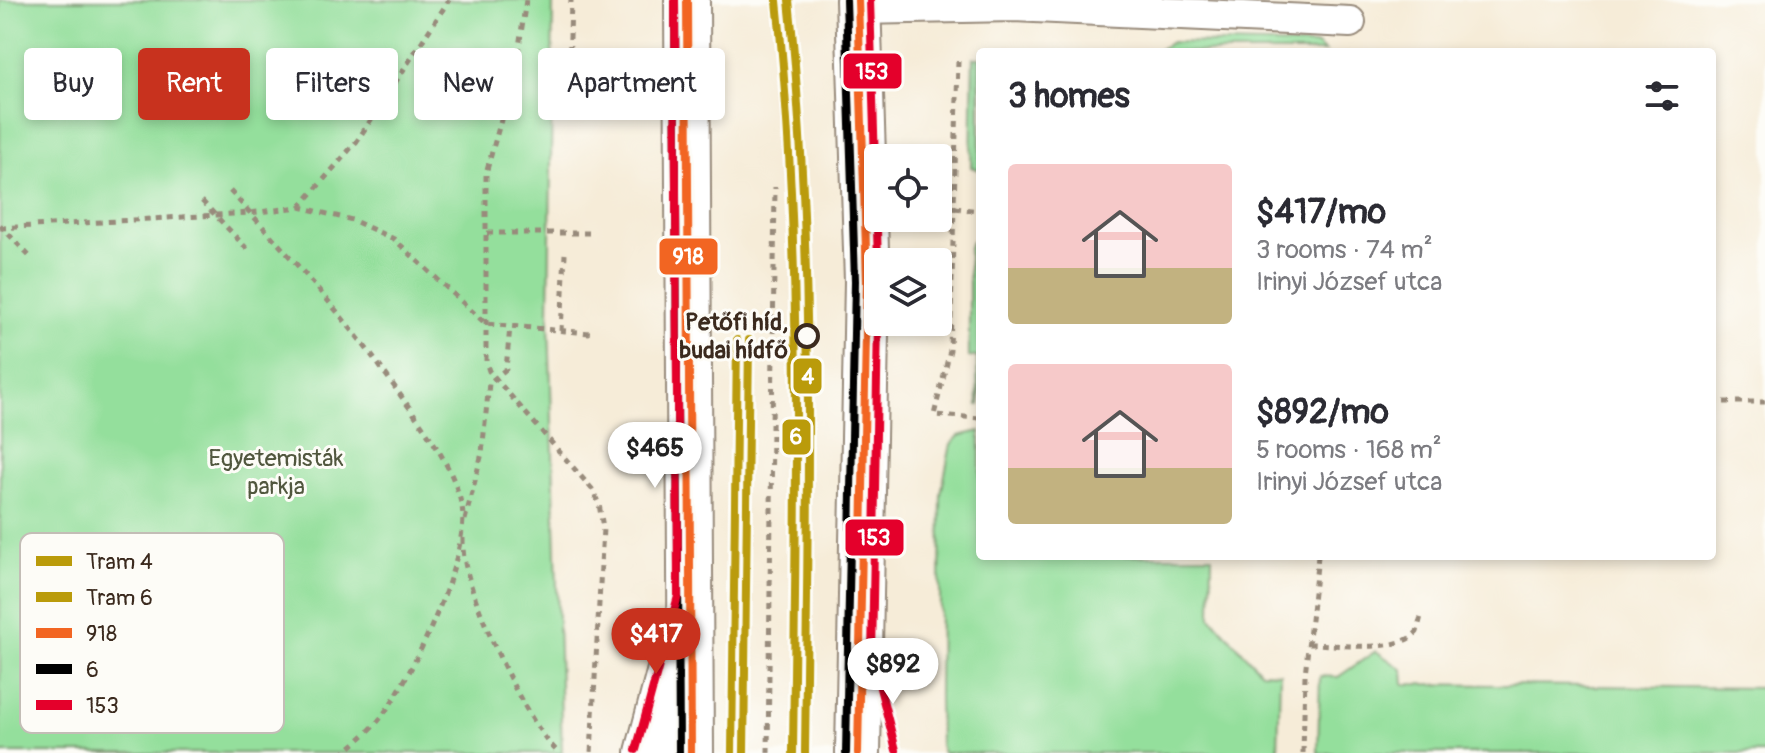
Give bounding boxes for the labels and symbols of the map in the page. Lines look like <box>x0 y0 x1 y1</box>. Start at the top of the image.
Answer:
line badge: 153 <box>842 52 903 90</box>
text: 153 <box>856 58 888 86</box>
line badge: 918 <box>658 237 719 276</box>
text: 918 <box>672 243 704 271</box>
place label: Petőfi híd, budai hídfő <box>679 308 788 365</box>
marker: Petőfi híd, budai hídfő <box>795 324 819 348</box>
line badge: 4 <box>792 357 823 395</box>
text: 4 <box>802 363 815 391</box>
line badge: 6 <box>781 418 812 456</box>
pin: $465 <box>608 422 702 490</box>
text: 6 <box>790 423 803 451</box>
park label: Egyetemisták parkja <box>209 444 343 501</box>
line badge: 153 <box>844 518 905 557</box>
text: 153 <box>858 524 890 552</box>
legend <box>20 533 284 733</box>
text: Tram 4 <box>86 548 153 576</box>
text: Tram 6 <box>86 584 153 612</box>
pin: $417 <box>609 608 703 676</box>
text: 918 <box>86 620 117 648</box>
pin: $892 <box>846 638 940 706</box>
text: 6 <box>86 656 99 684</box>
text: 153 <box>86 692 119 720</box>

